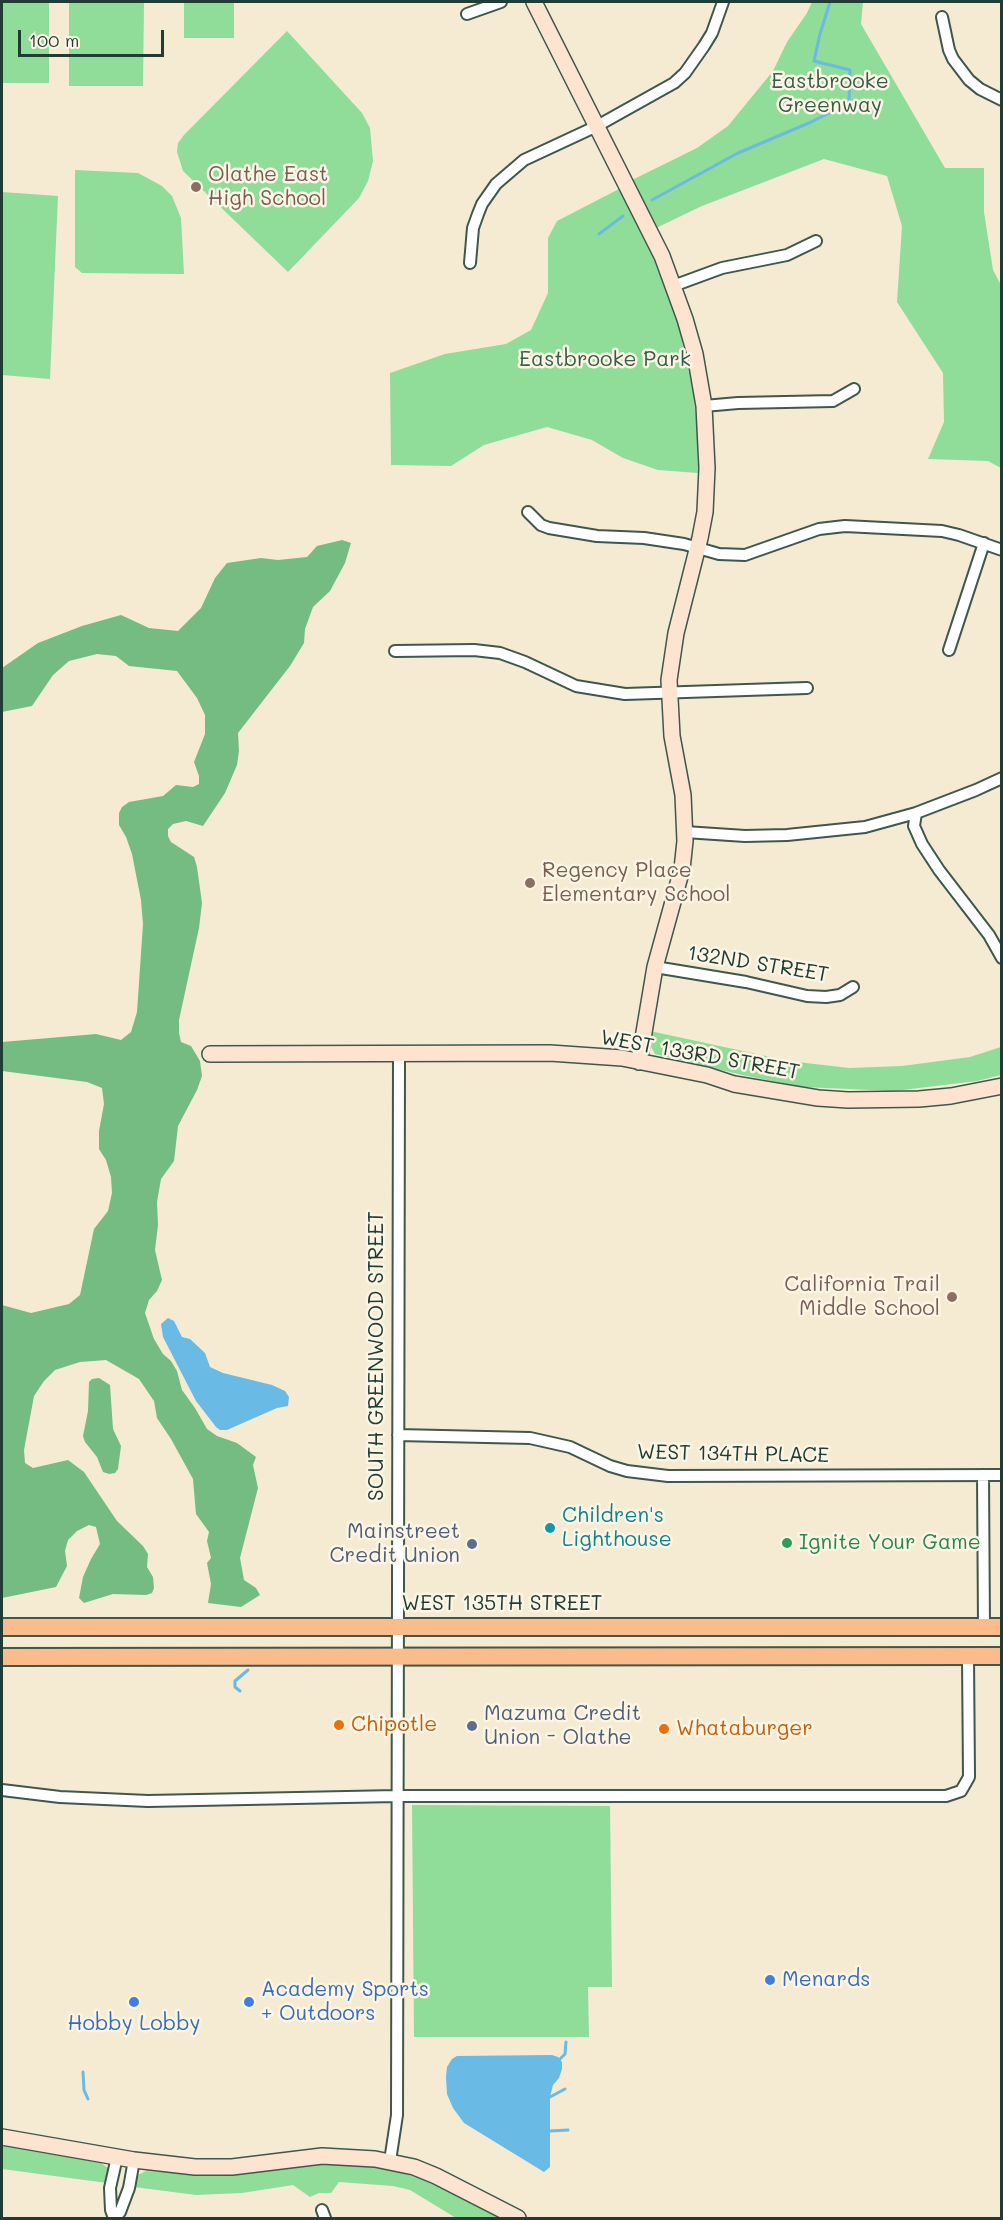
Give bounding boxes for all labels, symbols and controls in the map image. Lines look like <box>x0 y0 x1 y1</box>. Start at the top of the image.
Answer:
scale bar <box>21 18 166 56</box>
text: 100 m <box>29 28 79 52</box>
park label: Eastbrooke Greenway <box>771 69 889 119</box>
place label: Olathe East High School <box>208 162 328 212</box>
marker: Olathe East High School <box>189 180 203 194</box>
park label: Eastbrooke Park <box>519 347 691 373</box>
place label: Regency Place Elementary School <box>542 858 730 908</box>
marker: Regency Place Elementary School <box>523 876 537 890</box>
street label: 132ND STREET <box>686 940 830 988</box>
street label: WEST 133RD STREET <box>598 1025 802 1085</box>
street label: SOUTH GREENWOOD STREET <box>364 1211 390 1501</box>
place label: California Trail Middle School <box>784 1272 940 1322</box>
marker: California Trail Middle School <box>945 1290 959 1304</box>
street label: WEST 134TH PLACE <box>637 1440 829 1468</box>
place label: Children's Lighthouse <box>562 1503 672 1553</box>
place label: Mainstreet Credit Union <box>330 1519 460 1569</box>
marker: Children's Lighthouse <box>543 1521 557 1535</box>
place label: Ignite Your Game <box>799 1530 981 1556</box>
marker: Ignite Your Game <box>780 1536 794 1550</box>
marker: Mainstreet Credit Union <box>465 1537 479 1551</box>
street label: WEST 135TH STREET <box>402 1591 602 1617</box>
place label: Mazuma Credit Union - Olathe <box>484 1701 641 1751</box>
place label: Chipotle <box>351 1712 437 1738</box>
place label: Whataburger <box>676 1716 813 1742</box>
marker: Chipotle <box>332 1718 346 1732</box>
marker: Mazuma Credit Union - Olathe <box>465 1719 479 1733</box>
marker: Whataburger <box>657 1722 671 1736</box>
place label: Menards <box>782 1967 871 1993</box>
marker: Menards <box>763 1973 777 1987</box>
place label: Academy Sports + Outdoors <box>261 1977 429 2027</box>
marker: Hobby Lobby <box>127 1995 141 2009</box>
marker: Academy Sports + Outdoors <box>242 1995 256 2009</box>
place label: Hobby Lobby <box>67 2011 201 2037</box>

